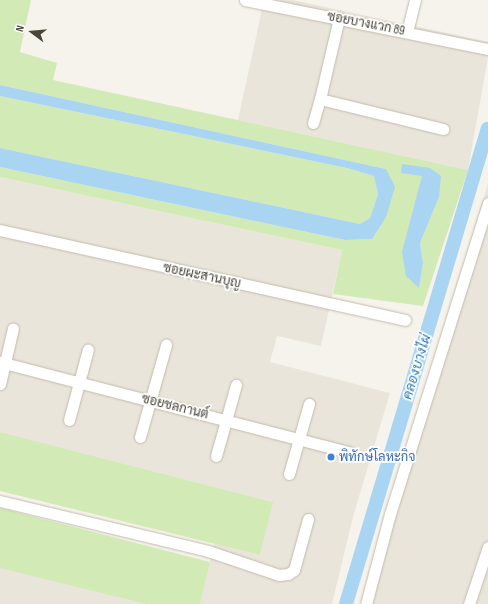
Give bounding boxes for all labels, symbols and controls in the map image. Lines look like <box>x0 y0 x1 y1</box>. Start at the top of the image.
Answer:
street label: ซอยบางแวก 89 <box>326 9 406 39</box>
north arrow <box>12 12 52 52</box>
text: N <box>13 24 27 33</box>
street label: ซอยผะสานบุญ <box>162 260 242 292</box>
water label: คลองบางไผ่ <box>399 332 435 402</box>
street label: ซอยชลกานต์ <box>140 391 210 423</box>
place label: พิทักษ์โลหะกิจ <box>339 449 416 465</box>
marker: พิทักษ์โลหะกิจ <box>326 452 336 462</box>

